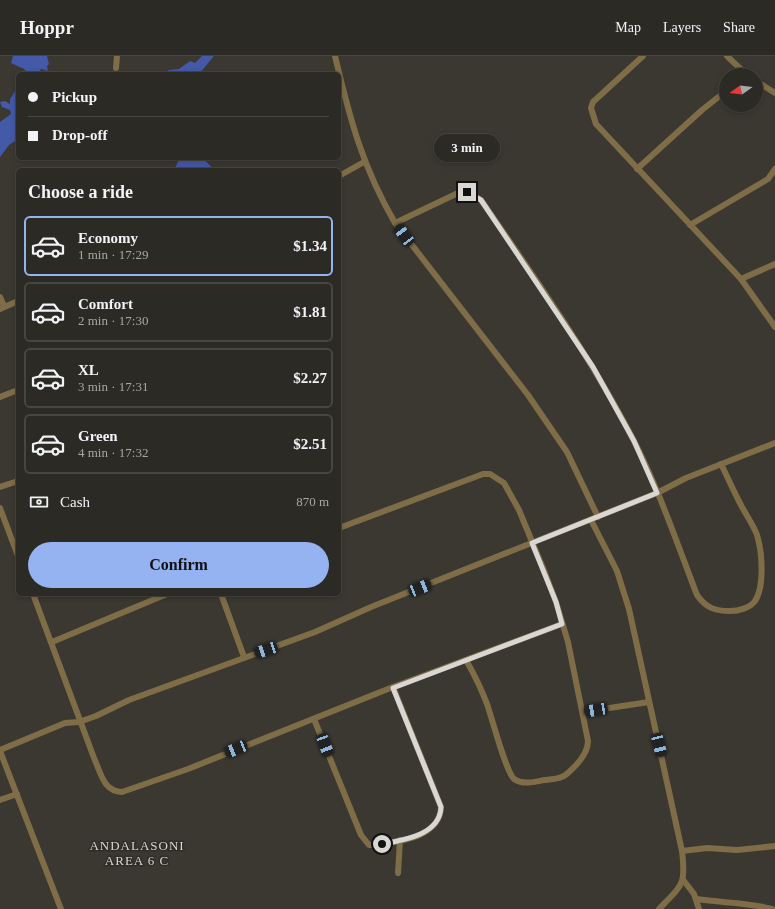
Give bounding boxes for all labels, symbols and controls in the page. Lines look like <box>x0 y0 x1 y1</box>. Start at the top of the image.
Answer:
text: Hoppr <box>20 17 74 38</box>
text: Map <box>615 20 641 35</box>
text: Layers <box>663 20 701 35</box>
text: Share <box>723 20 755 35</box>
north arrow <box>719 68 763 112</box>
map controls <box>719 68 763 112</box>
text: Pickup <box>52 89 97 105</box>
text: Drop-off <box>52 127 108 143</box>
callout: 3 min <box>434 134 500 162</box>
text: 3 min <box>451 140 483 155</box>
text: Choose a ride <box>28 182 133 202</box>
route end <box>458 183 476 201</box>
car <box>392 222 416 248</box>
icon: car <box>30 228 66 264</box>
text: Economy <box>78 230 138 246</box>
text: $1.34 <box>293 238 327 254</box>
text: 1 min · 17:29 <box>78 247 148 262</box>
icon: car <box>30 294 66 330</box>
text: Comfort <box>78 296 133 312</box>
text: $1.81 <box>293 304 327 320</box>
text: 2 min · 17:30 <box>78 313 148 328</box>
icon: car <box>30 360 66 396</box>
text: XL <box>78 362 99 378</box>
text: $2.27 <box>293 370 327 386</box>
text: 3 min · 17:31 <box>78 379 148 394</box>
icon: car <box>30 426 66 462</box>
text: Green <box>78 428 118 444</box>
text: $2.51 <box>293 436 327 452</box>
text: 4 min · 17:32 <box>78 445 148 460</box>
icon: cash <box>28 491 50 513</box>
text: Cash <box>60 494 90 510</box>
text: 870 m <box>296 494 329 509</box>
button: Confirm <box>28 542 329 588</box>
car <box>407 578 433 598</box>
car <box>253 641 279 659</box>
car <box>583 702 609 718</box>
car <box>315 732 335 758</box>
car <box>650 732 668 758</box>
car <box>223 739 249 759</box>
route start <box>373 835 391 853</box>
district label: ANDALASONI AREA 6 C <box>89 838 185 868</box>

